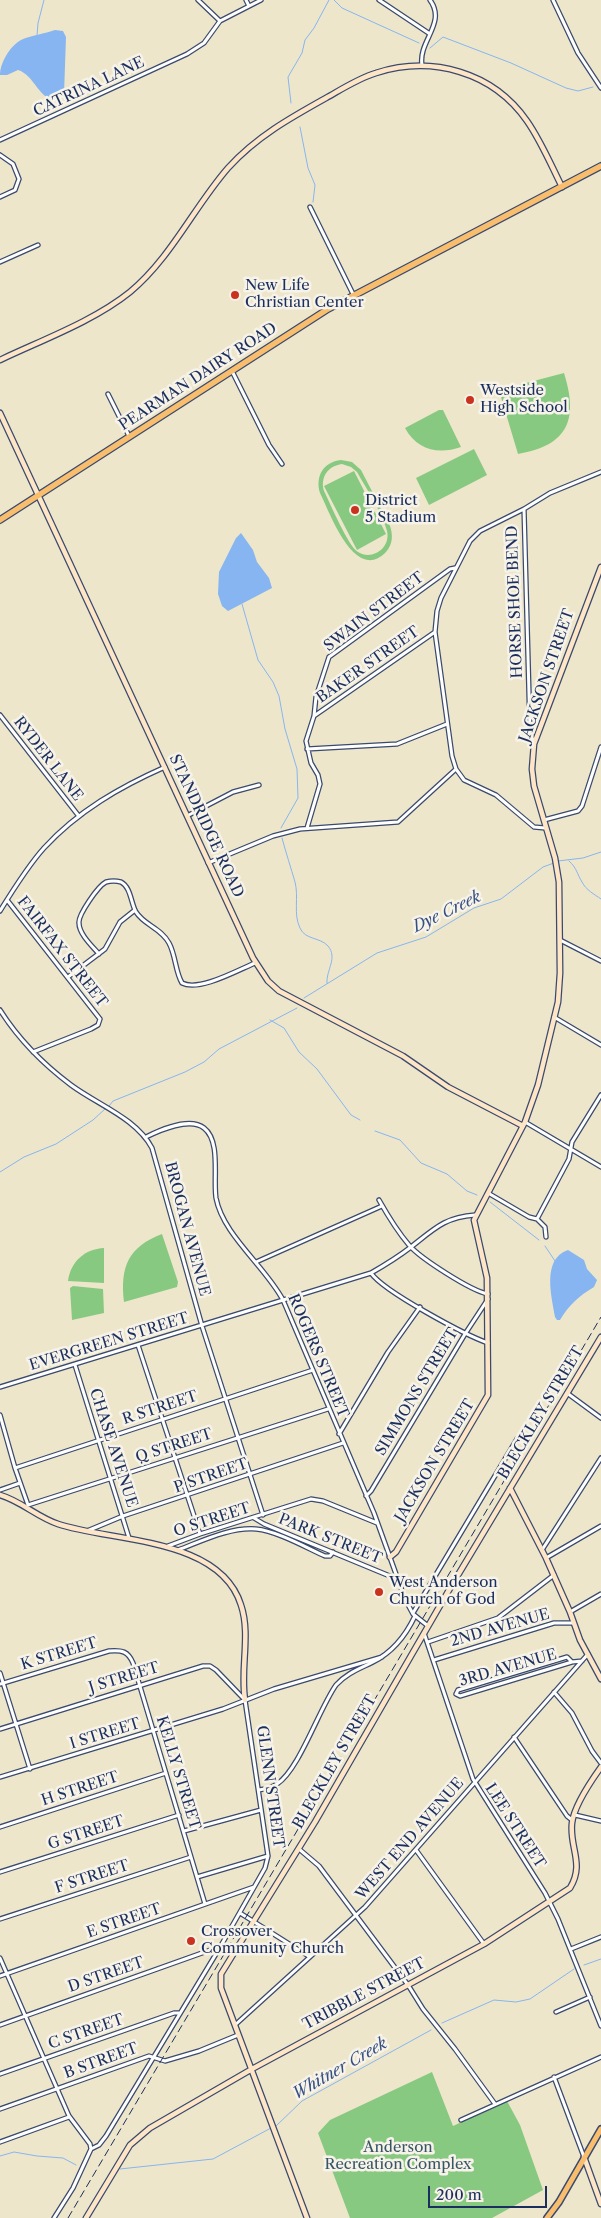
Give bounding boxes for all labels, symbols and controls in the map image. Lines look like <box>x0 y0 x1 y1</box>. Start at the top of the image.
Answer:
street label: CATRINA LANE <box>31 53 147 121</box>
place label: New Life Christian Center <box>245 277 364 312</box>
marker: New Life Christian Center <box>229 289 241 301</box>
street label: PEARMAN DAIRY ROAD <box>116 319 280 435</box>
place label: Westside High School <box>480 382 568 417</box>
marker: Westside High School <box>464 394 476 406</box>
place label: District 5 Stadium <box>365 492 436 527</box>
marker: District 5 Stadium <box>349 504 361 516</box>
street label: HORSE SHOE BEND <box>503 525 527 679</box>
street label: SWAIN STREET <box>320 569 428 655</box>
street label: JACKSON STREET <box>516 607 578 745</box>
street label: BAKER STREET <box>313 623 423 707</box>
street label: RYDER LANE <box>10 713 86 805</box>
street label: STANDRIDGE ROAD <box>165 752 247 900</box>
water label: Dye Creek <box>410 887 484 937</box>
street label: FAIRFAX STREET <box>13 893 111 1011</box>
street label: BROGAN AVENUE <box>160 1160 214 1298</box>
street label: ROGERS STREET <box>284 1291 352 1421</box>
street label: EVERGREEN STREET <box>27 1309 191 1375</box>
street label: SIMMONS STREET <box>372 1325 462 1459</box>
street label: BLECKLEY STREET <box>494 1343 588 1483</box>
street label: CHASE AVENUE <box>85 1386 141 1510</box>
street label: R STREET <box>120 1387 200 1429</box>
street label: JACKSON STREET <box>391 1396 479 1526</box>
street label: Q STREET <box>133 1425 215 1467</box>
street label: P STREET <box>172 1455 250 1497</box>
street label: O STREET <box>171 1499 253 1541</box>
street label: PARK STREET <box>276 1510 384 1568</box>
place label: West Anderson Church of God <box>389 1574 498 1609</box>
marker: West Anderson Church of God <box>373 1586 385 1598</box>
street label: 2ND AVENUE <box>448 1605 552 1651</box>
street label: K STREET <box>19 1634 99 1674</box>
street label: 3RD AVENUE <box>457 1645 559 1691</box>
street label: J STREET <box>87 1659 161 1697</box>
street label: BLECKLEY STREET <box>289 1692 381 1832</box>
street label: KELLY STREET <box>152 1714 204 1832</box>
street label: I STREET <box>68 1715 142 1753</box>
street label: GLENN STREET <box>252 1724 288 1850</box>
street label: H STREET <box>39 1768 121 1810</box>
street label: WEST END AVENUE <box>352 1775 468 1903</box>
street label: LEE STREET <box>481 1780 549 1872</box>
street label: G STREET <box>46 1812 126 1854</box>
street label: F STREET <box>53 1857 131 1897</box>
street label: E STREET <box>84 1900 164 1942</box>
place label: Crossover Community Church <box>201 1923 344 1958</box>
marker: Crossover Community Church <box>185 1935 197 1947</box>
street label: D STREET <box>66 1954 146 1996</box>
street label: TRIBBLE STREET <box>300 1954 428 2034</box>
street label: C STREET <box>46 2011 126 2053</box>
water label: Whitner Creek <box>289 2034 391 2104</box>
street label: B STREET <box>61 2039 141 2083</box>
park label: Anderson Recreation Complex <box>324 2139 472 2174</box>
scale bar <box>431 2176 550 2208</box>
text: 200 m <box>436 2185 482 2204</box>

